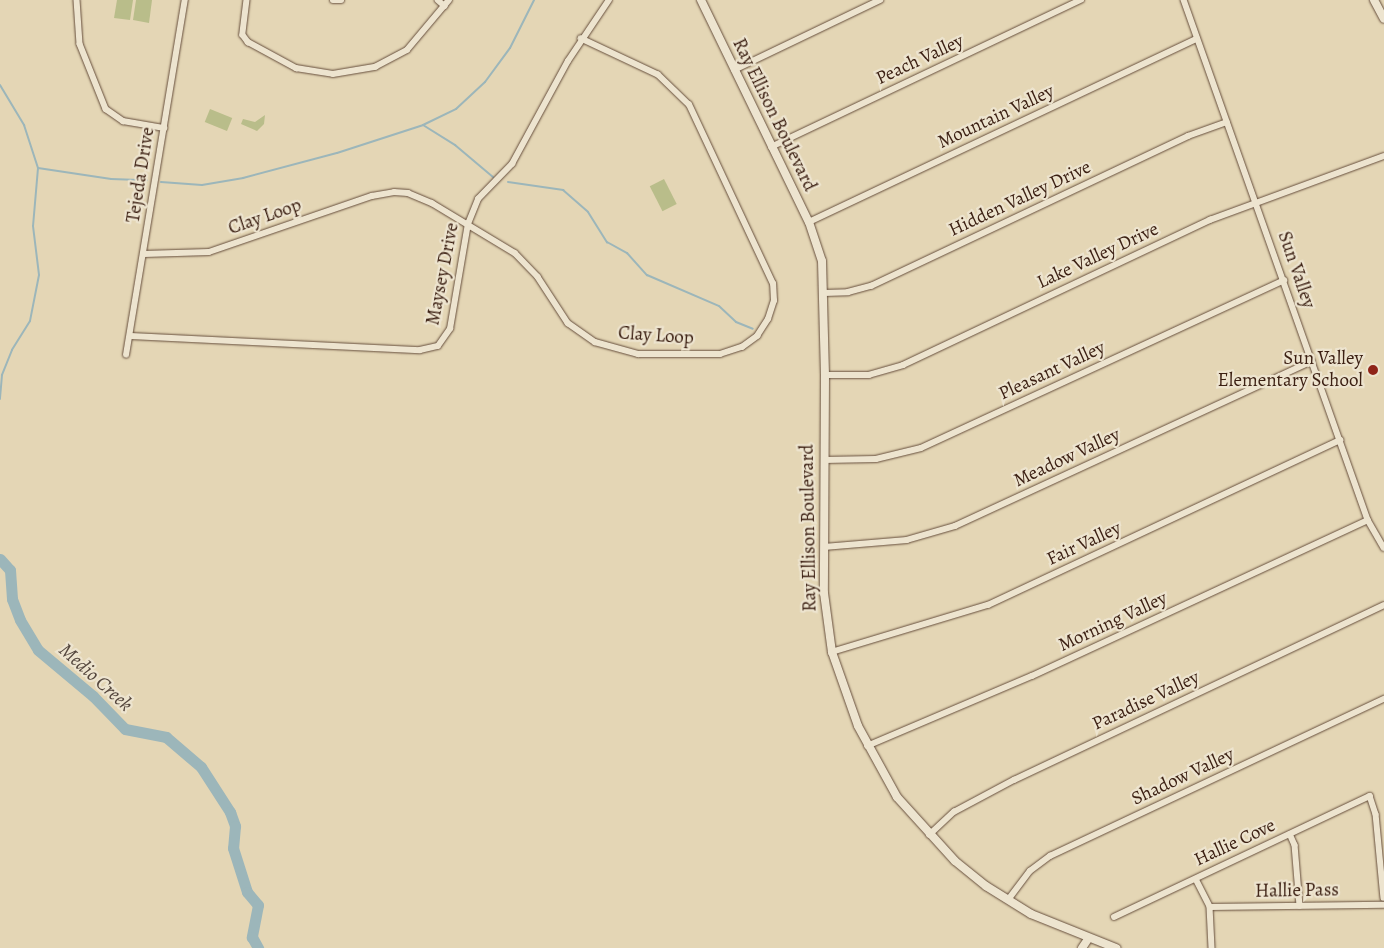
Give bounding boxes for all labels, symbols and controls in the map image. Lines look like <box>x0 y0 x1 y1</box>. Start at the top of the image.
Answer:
street label: Peach Valley <box>873 30 967 90</box>
street label: Ray Ellison Boulevard <box>727 35 821 195</box>
street label: Mountain Valley <box>934 80 1058 154</box>
street label: Tejeda Drive <box>122 126 160 224</box>
street label: Hidden Valley Drive <box>945 156 1095 242</box>
street label: Clay Loop <box>225 194 305 240</box>
street label: Lake Valley Drive <box>1034 218 1162 294</box>
street label: Maysey Drive <box>422 221 464 327</box>
street label: Sun Valley <box>1272 229 1320 311</box>
street label: Clay Loop <box>617 322 695 350</box>
street label: Pleasant Valley <box>995 336 1109 406</box>
place label: Sun Valley Elementary School <box>1218 348 1363 392</box>
marker: Sun Valley Elementary School <box>1367 364 1379 376</box>
street label: Meadow Valley <box>1010 423 1124 493</box>
street label: Ray Ellison Boulevard <box>796 444 822 612</box>
street label: Fair Valley <box>1043 517 1125 571</box>
street label: Morning Valley <box>1055 587 1171 657</box>
water label: Medio Creek <box>54 638 138 716</box>
street label: Paradise Valley <box>1089 666 1203 736</box>
street label: Shadow Valley <box>1128 743 1238 811</box>
street label: Hallie Cove <box>1191 814 1279 872</box>
street label: Hallie Pass <box>1255 879 1339 903</box>

